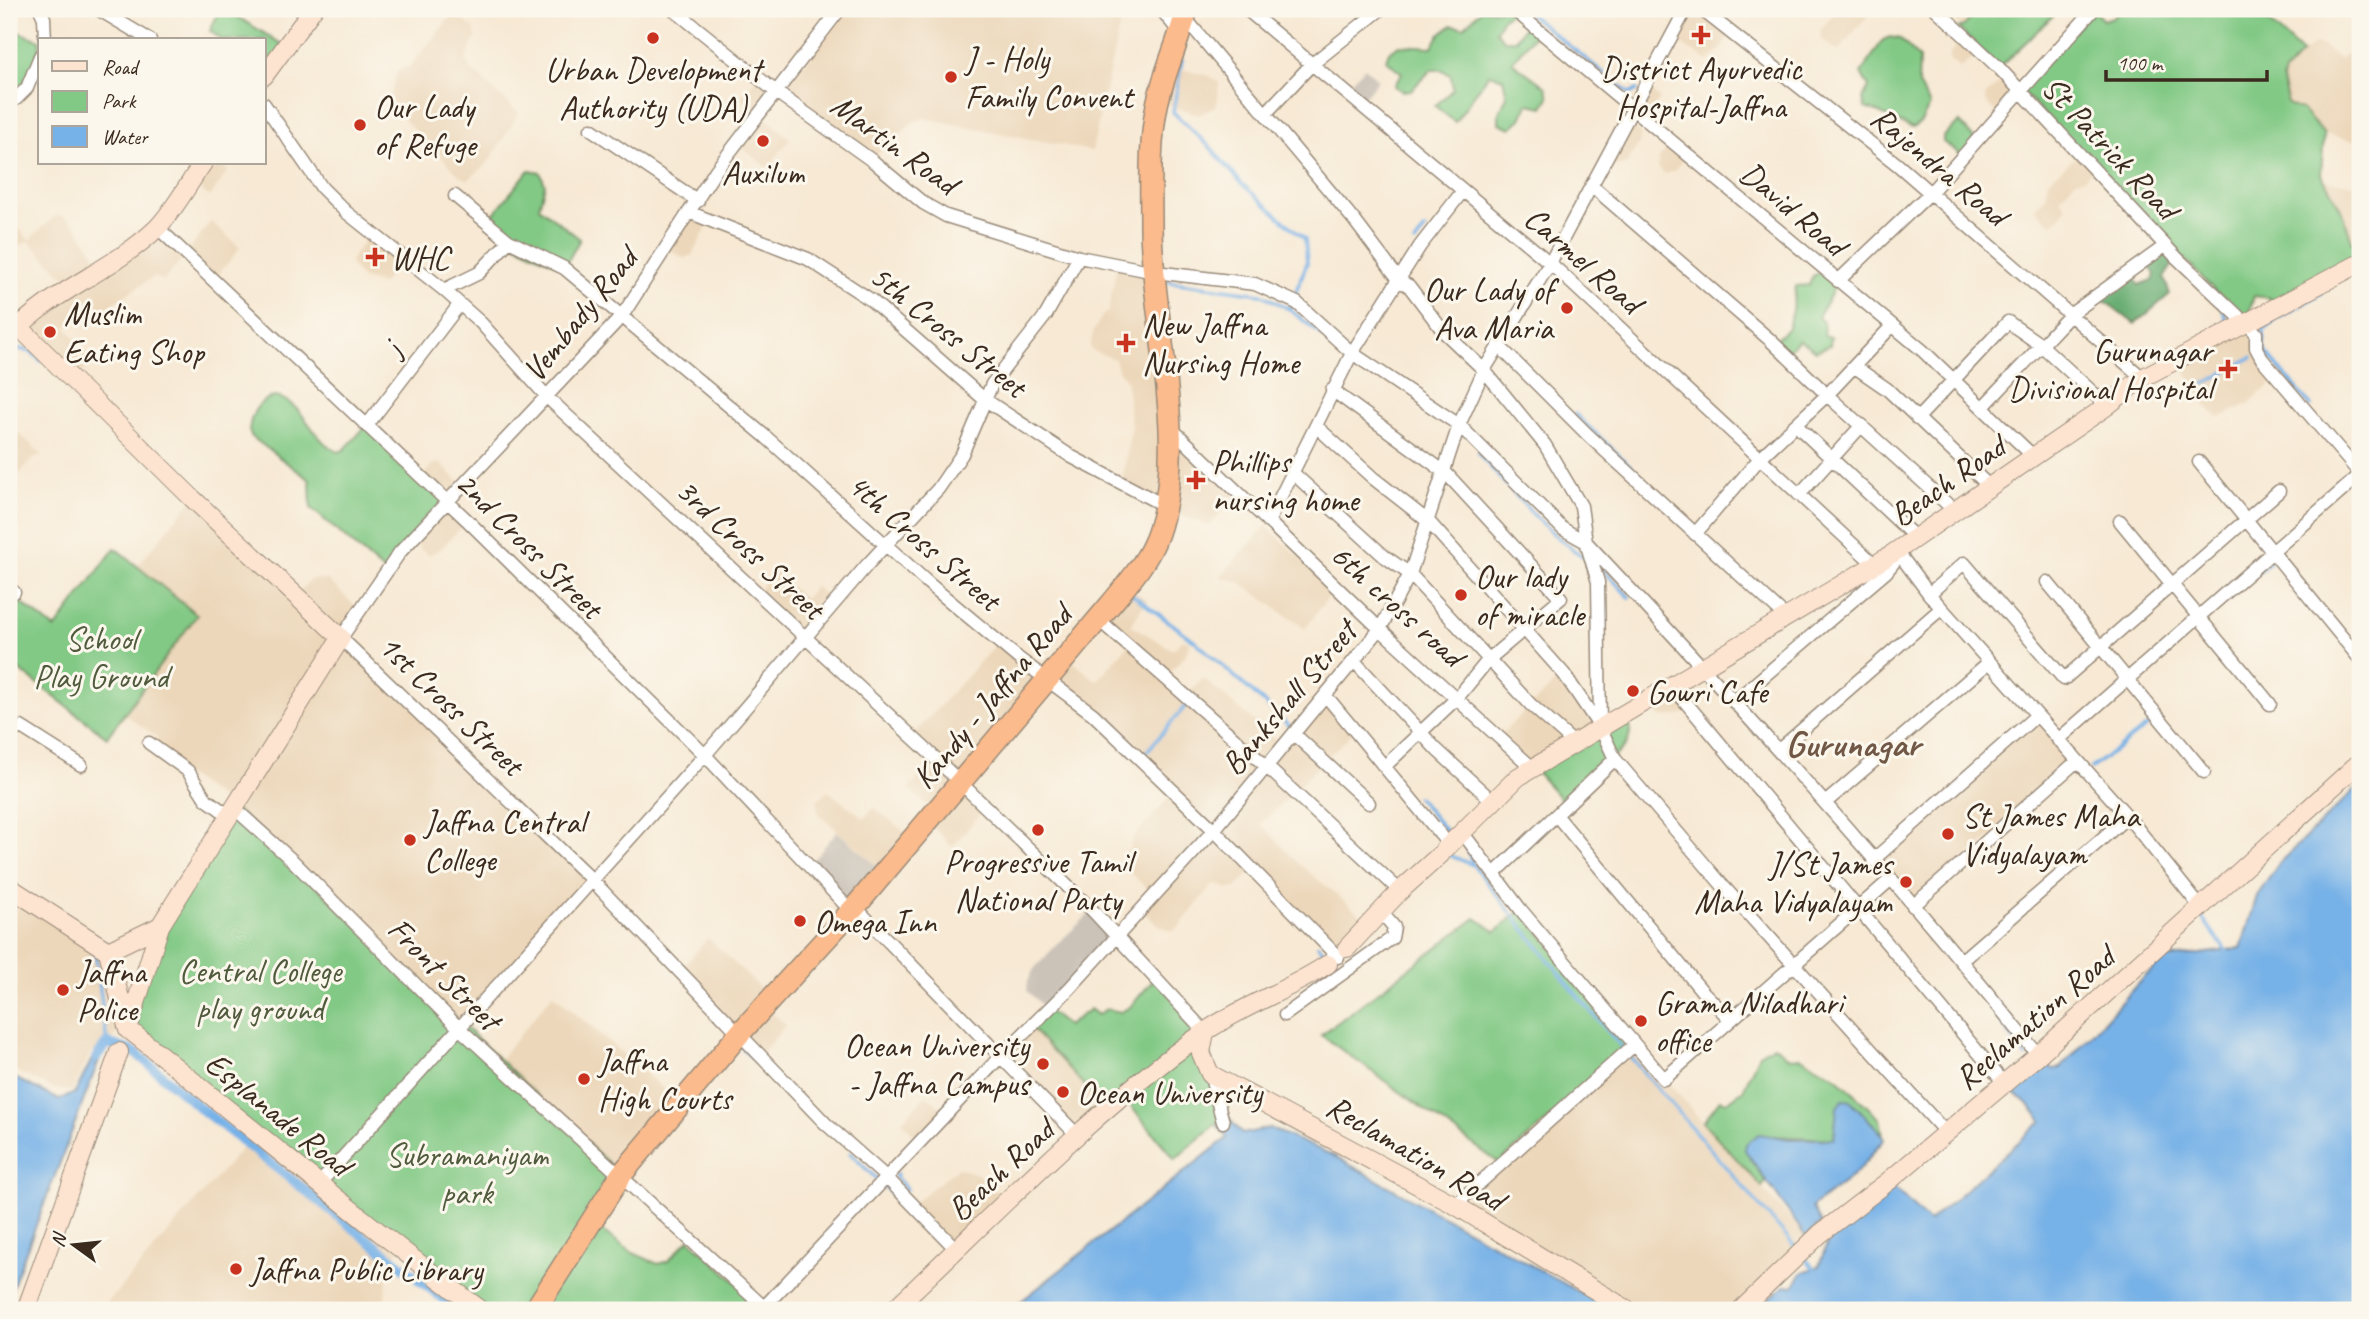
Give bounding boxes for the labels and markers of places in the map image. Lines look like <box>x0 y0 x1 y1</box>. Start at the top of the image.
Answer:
marker: District Ayurvedic Hospital-Jaffna <box>1691 25 1711 45</box>
marker: Urban Development Authority (UDA) <box>645 30 661 46</box>
place label: J - Holy Family Convent <box>963 38 1135 118</box>
place label: District Ayurvedic Hospital-Jaffna <box>1600 48 1804 128</box>
place label: Urban Development Authority (UDA) <box>545 49 765 129</box>
marker: J - Holy Family Convent <box>943 69 959 85</box>
place label: Our Lady of Refuge <box>374 86 478 166</box>
marker: Our Lady of Refuge <box>352 117 368 133</box>
marker: Auxilum <box>755 133 771 149</box>
place label: Auxilum <box>722 152 806 194</box>
place label: WHC <box>391 237 453 279</box>
marker: WHC <box>365 247 385 267</box>
place label: Our Lady of Ava Maria <box>1424 269 1559 349</box>
place label: Muslim Eating Shop <box>64 293 206 373</box>
marker: Our Lady of Ava Maria <box>1559 300 1575 316</box>
place label: New Jaffna Nursing Home <box>1142 304 1301 384</box>
marker: Muslim Eating Shop <box>42 324 58 340</box>
place label: Gurunagar Divisional Hospital <box>2008 330 2217 410</box>
marker: New Jaffna Nursing Home <box>1116 333 1136 353</box>
marker: Gurunagar Divisional Hospital <box>2218 359 2238 379</box>
place label: Phillips nursing home <box>1212 441 1361 521</box>
marker: Phillips nursing home <box>1186 470 1206 490</box>
place label: Our lady of miracle <box>1475 556 1586 636</box>
marker: Our lady of miracle <box>1453 587 1469 603</box>
place label: Gowri Cafe <box>1647 671 1770 713</box>
marker: Gowri Cafe <box>1625 683 1641 699</box>
place label: St James Maha Vidyalayam <box>1962 795 2142 875</box>
place label: Jaffna Central College <box>422 801 590 881</box>
marker: Progressive Tamil National Party <box>1030 822 1046 838</box>
marker: St James Maha Vidyalayam <box>1940 826 1956 842</box>
marker: Jaffna Central College <box>402 832 418 848</box>
place label: Progressive Tamil National Party <box>944 841 1137 921</box>
place label: J/St James Maha Vidyalayam <box>1694 843 1895 923</box>
marker: J/St James Maha Vidyalayam <box>1898 874 1914 890</box>
place label: Omega Inn <box>814 901 937 943</box>
marker: Omega Inn <box>792 913 808 929</box>
place label: Jaffna Police <box>75 951 148 1031</box>
marker: Jaffna Police <box>55 982 71 998</box>
place label: Grama Niladhari office <box>1655 982 1847 1062</box>
marker: Grama Niladhari office <box>1633 1013 1649 1029</box>
place label: Ocean University - Jaffna Campus <box>844 1025 1032 1105</box>
place label: Jaffna High Courts <box>596 1040 734 1120</box>
marker: Ocean University - Jaffna Campus <box>1035 1056 1051 1072</box>
marker: Jaffna High Courts <box>576 1071 592 1087</box>
place label: Ocean University <box>1077 1072 1265 1114</box>
marker: Ocean University <box>1055 1084 1071 1100</box>
place label: Jaffna Public Library <box>248 1249 485 1291</box>
marker: Jaffna Public Library <box>228 1261 244 1277</box>

